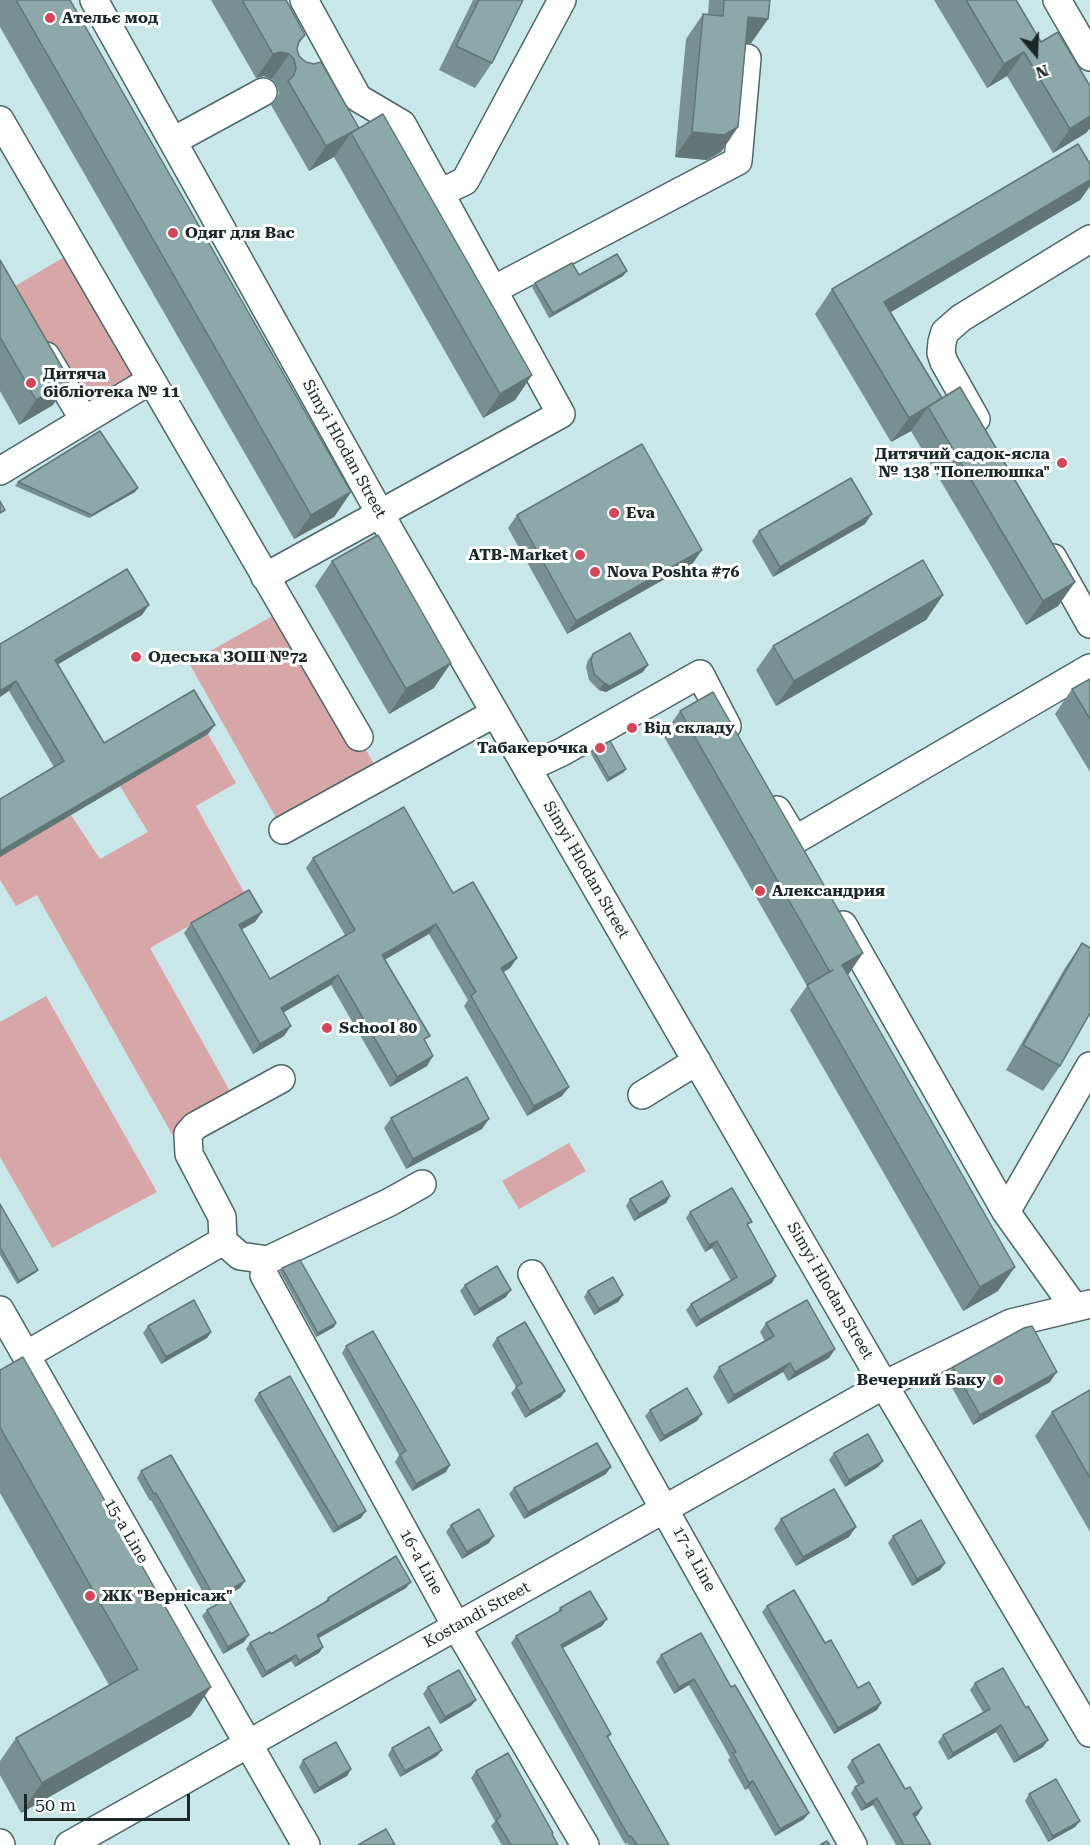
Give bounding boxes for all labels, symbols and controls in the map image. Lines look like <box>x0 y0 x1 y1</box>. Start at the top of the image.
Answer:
place label: Ательє мод <box>62 8 158 28</box>
marker: Ательє мод <box>43 11 57 25</box>
north arrow <box>1006 24 1066 84</box>
text: N <box>1033 61 1051 82</box>
place label: Одяг для Вас <box>185 223 295 243</box>
marker: Одяг для Вас <box>166 226 180 240</box>
place label: Дитяча бібліотека № 11 <box>43 364 180 402</box>
marker: Дитяча бібліотека № 11 <box>24 376 38 390</box>
street label: Simyi Hlodan Street <box>298 376 390 522</box>
place label: Дитячий садок-ясла № 138 "Попелюшка" <box>875 444 1050 482</box>
marker: Дитячий садок-ясла № 138 "Попелюшка" <box>1055 456 1069 470</box>
place label: Eva <box>626 503 655 523</box>
marker: Eva <box>607 506 621 520</box>
place label: ATB-Market <box>468 545 568 565</box>
marker: ATB-Market <box>573 548 587 562</box>
place label: Nova Poshta #76 <box>607 562 740 582</box>
marker: Nova Poshta #76 <box>588 565 602 579</box>
place label: Одеська ЗОШ №72 <box>148 647 308 667</box>
marker: Одеська ЗОШ №72 <box>129 650 143 664</box>
place label: Від складу <box>644 718 735 738</box>
marker: Від складу <box>625 721 639 735</box>
place label: Табакерочка <box>477 738 588 758</box>
marker: Табакерочка <box>593 741 607 755</box>
street label: Simyi Hlodan Street <box>539 798 633 942</box>
place label: Александрия <box>772 881 885 901</box>
marker: Александрия <box>753 884 767 898</box>
place label: School 80 <box>339 1018 417 1038</box>
marker: School 80 <box>320 1021 334 1035</box>
street label: Simyi Hlodan Street <box>783 1219 877 1363</box>
place label: Вечерний Баку <box>857 1370 986 1390</box>
marker: Вечерний Баку <box>991 1373 1005 1387</box>
street label: 15-a Line <box>100 1495 152 1567</box>
street label: 17-a Line <box>668 1523 720 1595</box>
street label: 16-a Line <box>395 1526 447 1598</box>
street label: Kostandi Street <box>420 1578 534 1652</box>
place label: ЖК "Вернісаж" <box>102 1586 233 1606</box>
marker: ЖК "Вернісаж" <box>83 1589 97 1603</box>
scale bar <box>27 1782 194 1820</box>
text: 50 m <box>35 1794 76 1815</box>

